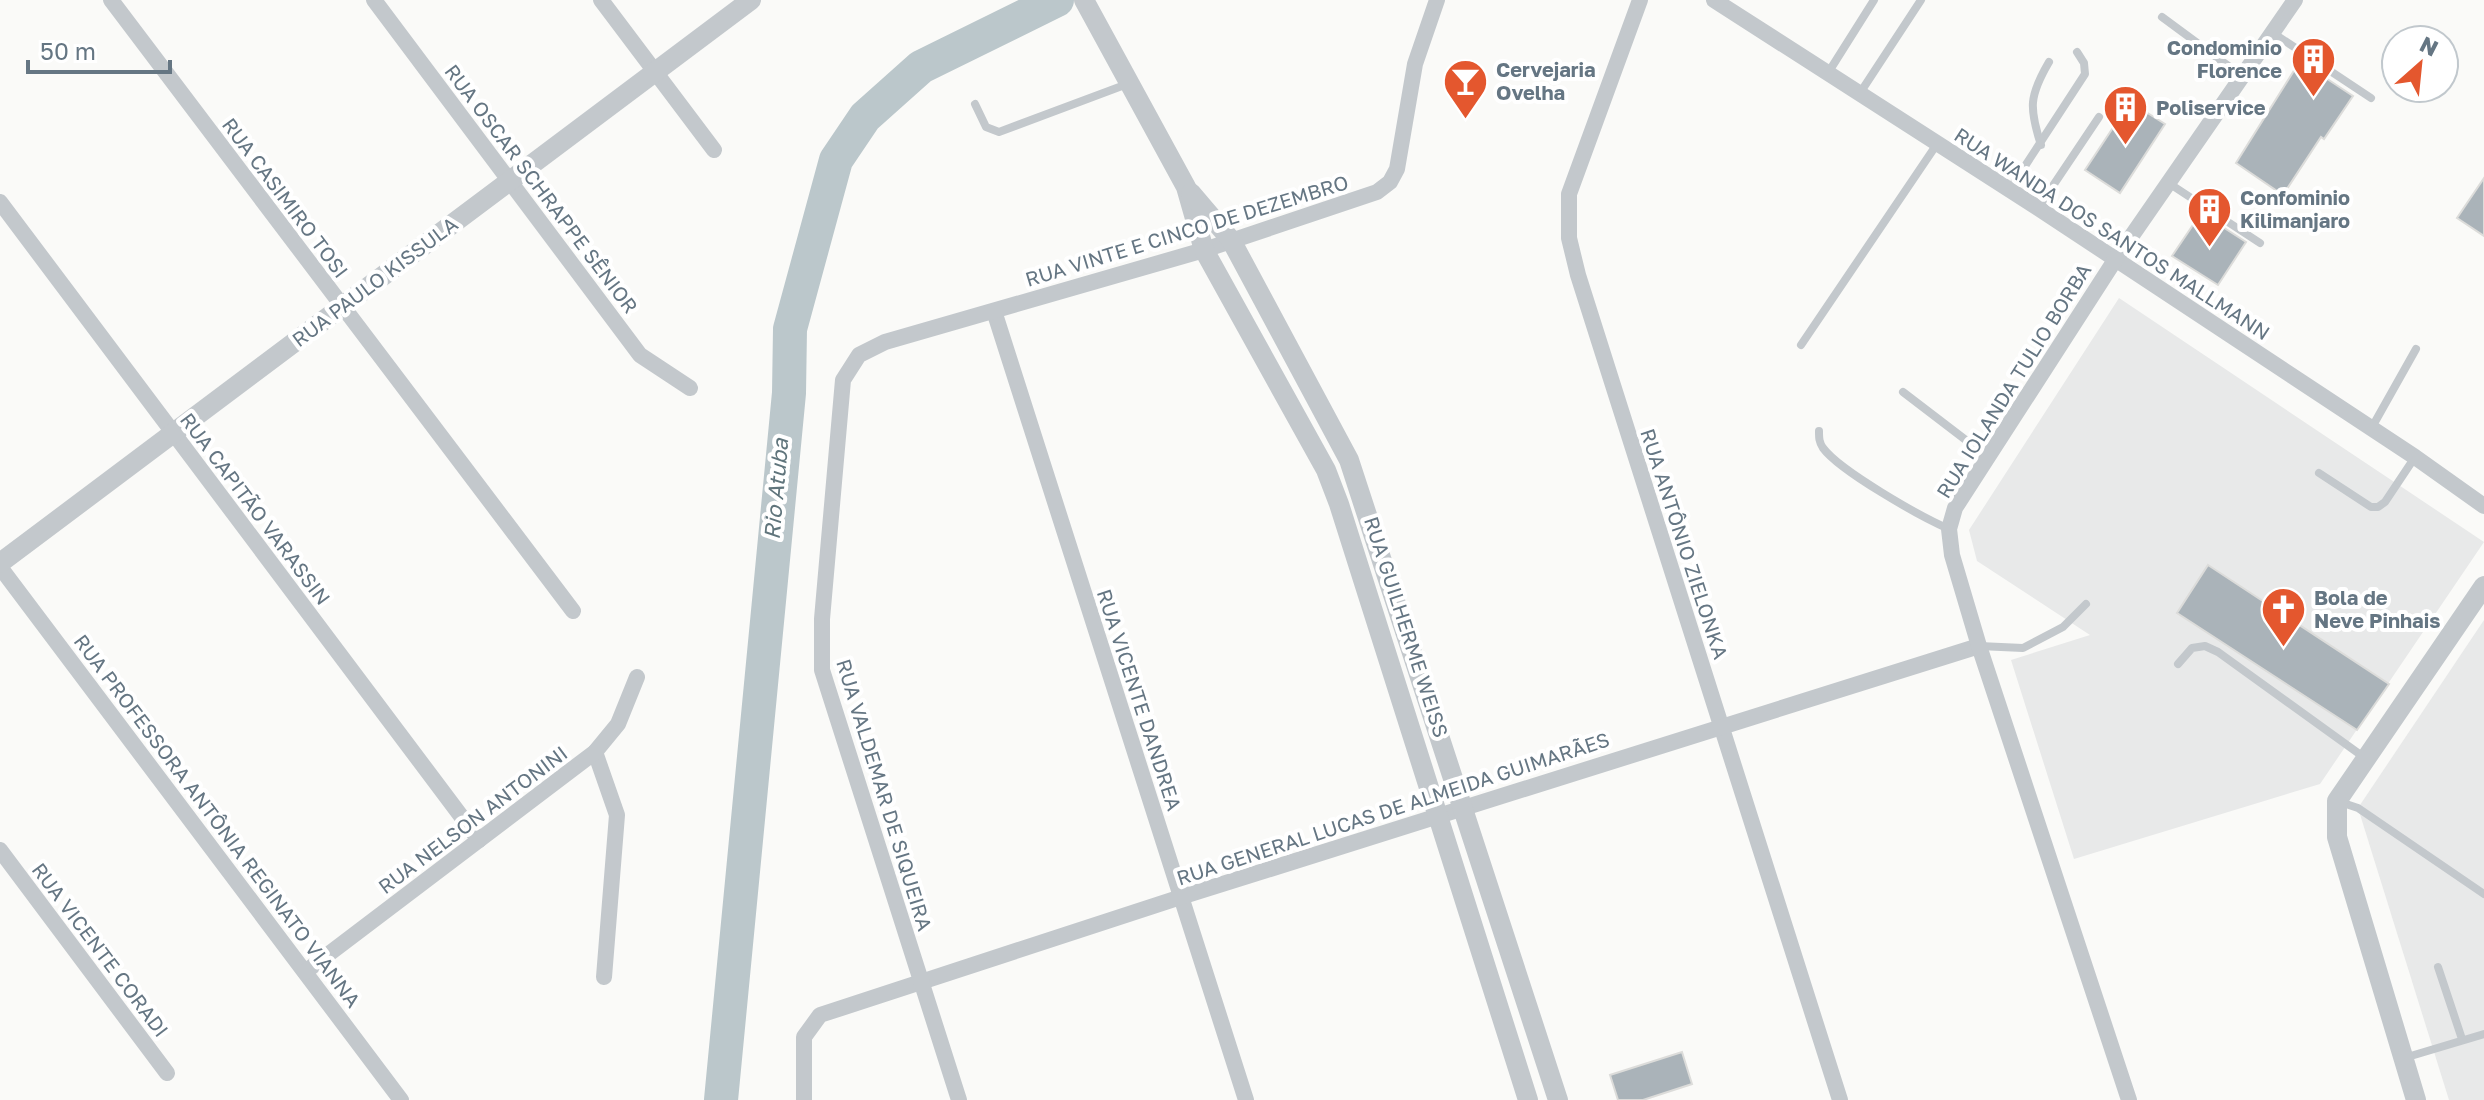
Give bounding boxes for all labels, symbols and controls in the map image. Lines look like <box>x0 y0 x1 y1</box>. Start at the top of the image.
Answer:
scale bar <box>28 24 170 74</box>
north arrow <box>2380 24 2460 104</box>
text: N <box>2416 30 2443 62</box>
place label: Condominio Florence <box>2167 35 2282 82</box>
text: 50 m <box>40 36 96 65</box>
building icon: Condominio Florence <box>2289 36 2337 99</box>
place label: Cervejaria Ovelha <box>1496 57 1596 104</box>
bar icon: Cervejaria Ovelha <box>1441 58 1489 121</box>
street label: RUA OSCAR SCHRAPPE SÊNIOR <box>440 59 643 318</box>
building icon: Poliservice <box>2101 84 2149 147</box>
place label: Poliservice <box>2156 95 2266 119</box>
street label: RUA CASIMIRO TOSI <box>218 113 354 282</box>
street label: RUA WANDA DOS SANTOS MALLMANN <box>1950 122 2275 344</box>
street label: RUA VINTE E CINCO DE DEZEMBRO <box>1022 169 1351 291</box>
place label: Confominio Kilimanjaro <box>2240 185 2350 232</box>
building icon: Confominio Kilimanjaro <box>2185 186 2233 249</box>
street label: RUA PAULO KISSULA <box>287 211 462 351</box>
street label: RUA IOLANDA TULIO BORBA <box>1931 259 2095 502</box>
street label: RUA CAPITÃO VARASSIN <box>176 408 336 609</box>
street label: RUA ANTÔNIO ZIELONKA <box>1636 425 1734 662</box>
water label: Rio Atuba <box>758 436 794 541</box>
street label: RUA GUILHERME WEISS <box>1360 513 1454 740</box>
church icon: Bola de Neve Pinhais <box>2259 585 2307 648</box>
place label: Bola de Neve Pinhais <box>2314 585 2440 632</box>
street label: RUA VICENTE DANDREA <box>1093 586 1187 813</box>
street label: RUA PROFESSORA ANTÔNIA REGINATO VIANNA <box>70 629 366 1012</box>
street label: RUA VALDEMAR DE SIQUEIRA <box>832 656 938 933</box>
street label: RUA GENERAL LUCAS DE ALMEIDA GUIMARÃES <box>1173 727 1612 890</box>
street label: RUA NELSON ANTONINI <box>373 740 572 898</box>
street label: RUA VICENTE CORADI <box>27 858 174 1041</box>

